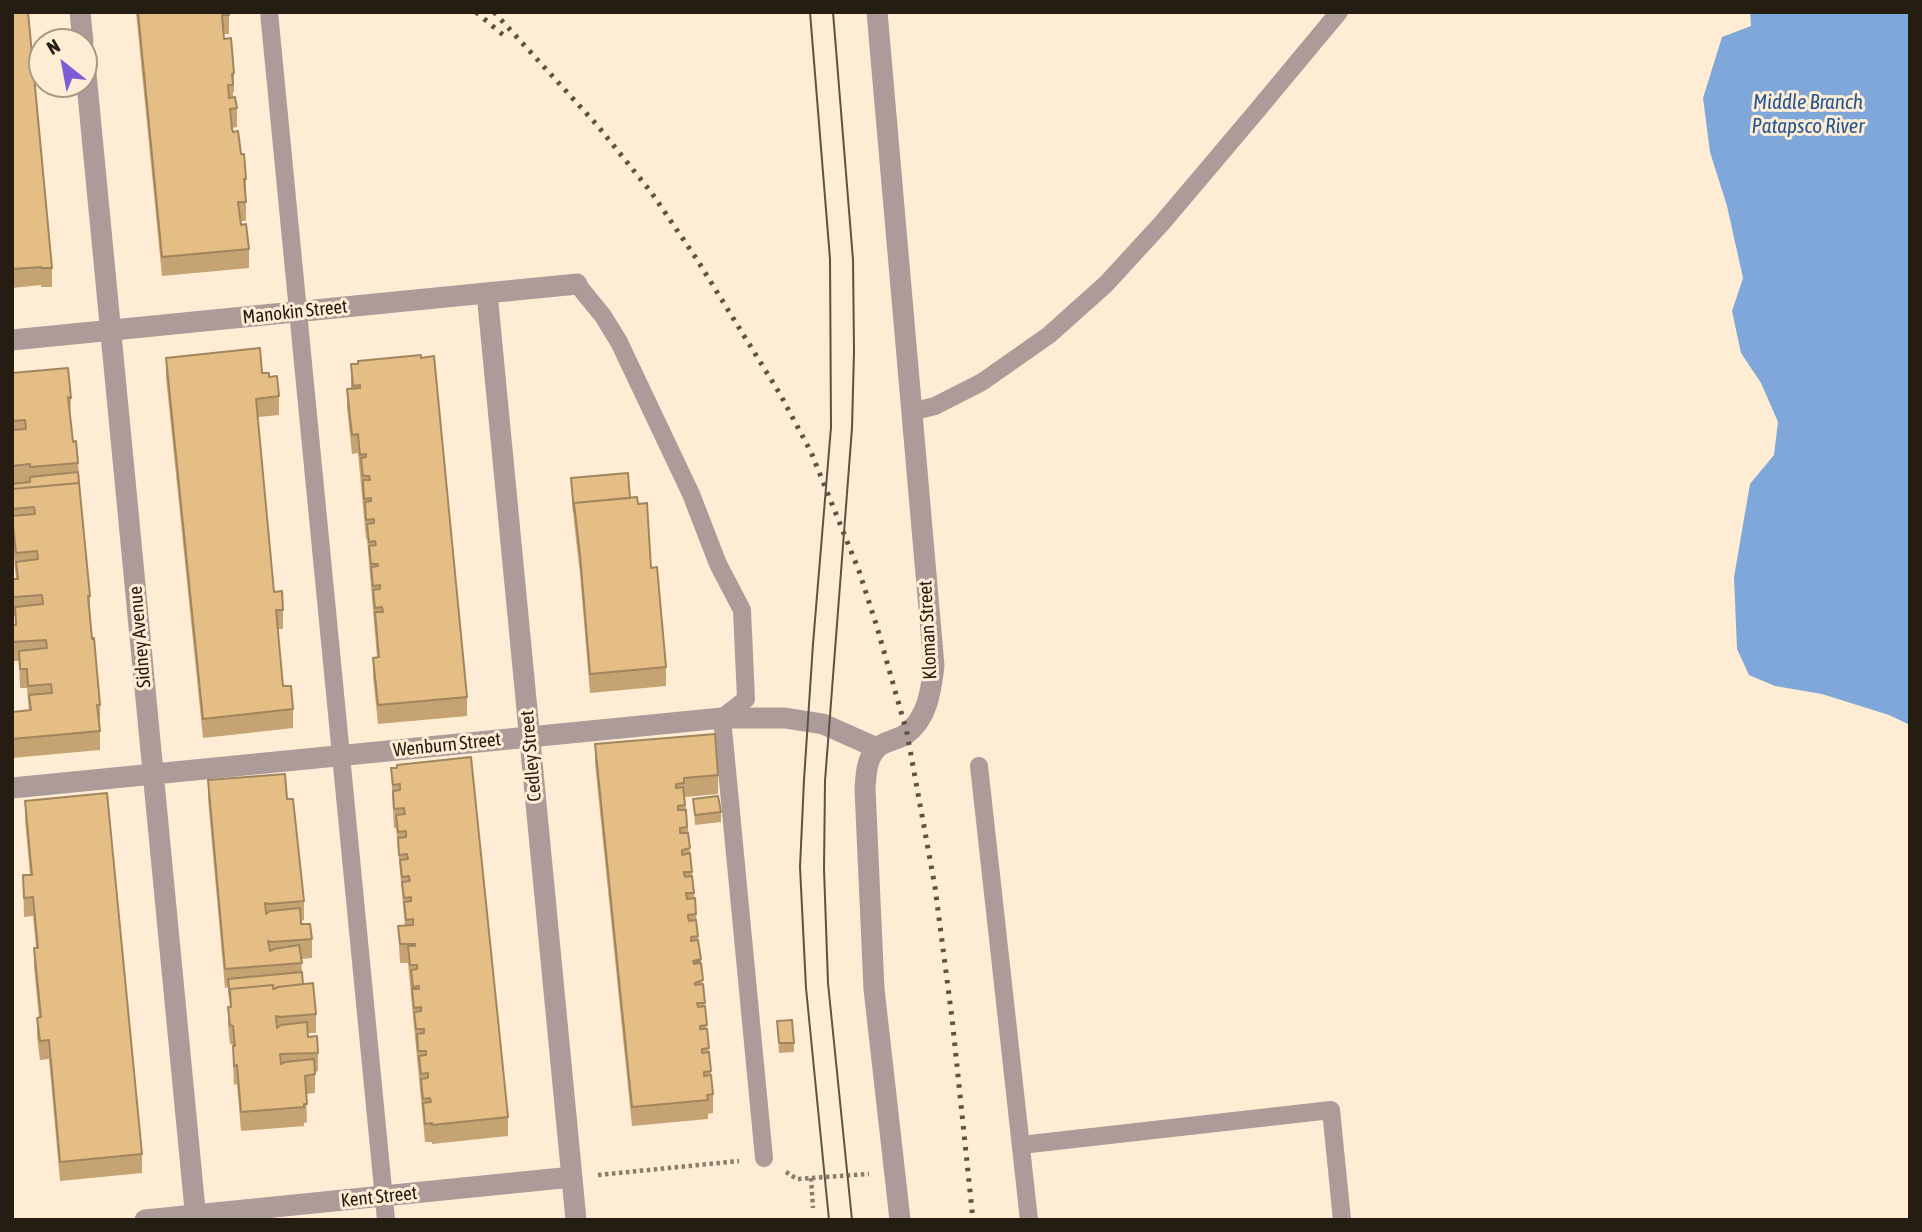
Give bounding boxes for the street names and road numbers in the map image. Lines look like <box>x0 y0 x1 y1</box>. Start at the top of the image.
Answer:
street label: Manokin Street <box>241 295 349 329</box>
street label: Kloman Street <box>914 580 942 680</box>
street label: Sidney Avenue <box>124 585 156 689</box>
street label: Cedley Street <box>516 709 546 803</box>
street label: Wenburn Street <box>392 728 502 762</box>
street label: Kent Street <box>340 1182 418 1212</box>

